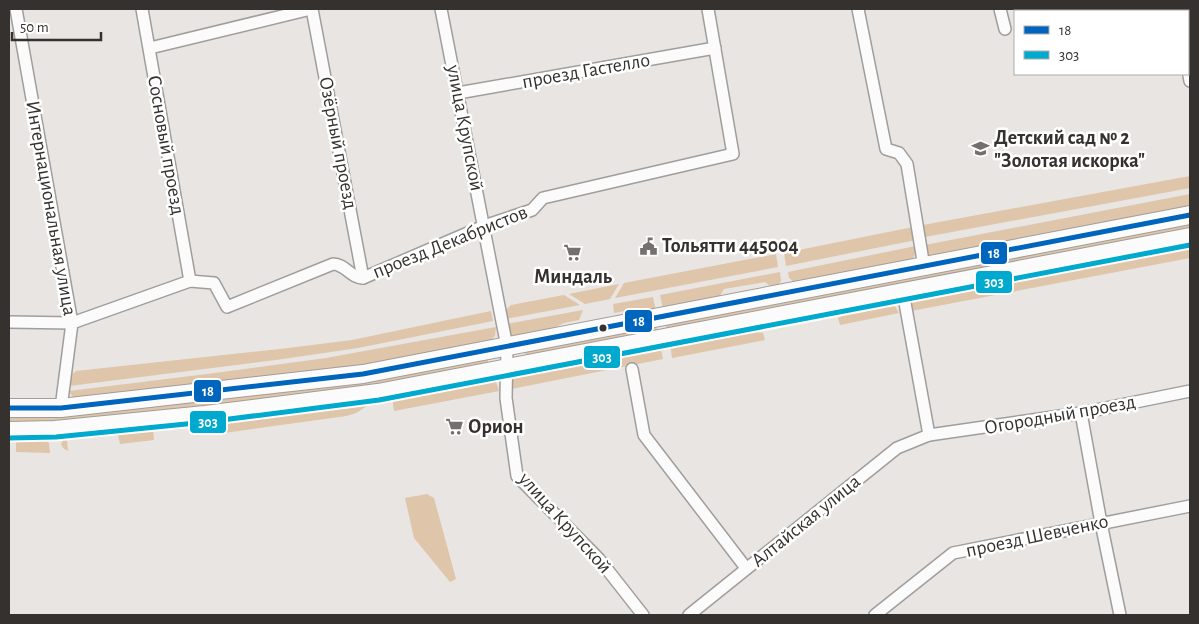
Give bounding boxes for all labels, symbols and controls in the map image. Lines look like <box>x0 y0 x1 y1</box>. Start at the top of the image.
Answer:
scale bar <box>12 10 101 42</box>
legend <box>1014 10 1189 75</box>
text: 50 m <box>20 20 49 35</box>
text: 18 <box>1059 23 1071 38</box>
text: 303 <box>1059 48 1079 63</box>
street label: проезд Гастелло <box>521 50 651 92</box>
street label: улица Крупской <box>443 62 487 193</box>
street label: Сосновый проезд <box>144 74 188 216</box>
street label: Озёрный проезд <box>315 75 361 211</box>
street label: Интернациональная улица <box>22 99 80 317</box>
place label: Детский сад № 2 "Золотая искорка" <box>994 128 1145 171</box>
school or university icon: Детский сад № 2 "Золотая искорка" <box>970 139 990 159</box>
street label: проезд Декабристов <box>370 202 530 282</box>
public building icon: Тольятти 445004 <box>638 236 658 256</box>
place label: Тольятти 445004 <box>662 236 799 256</box>
line badge: 18 <box>980 241 1008 265</box>
supermarket icon: Миндаль <box>563 243 583 263</box>
text: 18 <box>988 247 1000 261</box>
place label: Миндаль <box>534 267 613 287</box>
line badge: 303 <box>975 270 1013 294</box>
text: 303 <box>984 276 1004 290</box>
line badge: 18 <box>624 309 653 333</box>
text: 18 <box>633 315 645 329</box>
unlabelled marker <box>598 323 608 333</box>
line badge: 303 <box>583 345 621 369</box>
text: 303 <box>592 351 612 365</box>
line badge: 18 <box>193 379 222 403</box>
text: 18 <box>202 385 214 399</box>
street label: Огородный проезд <box>983 392 1137 438</box>
line badge: 303 <box>189 410 227 434</box>
text: 303 <box>198 416 218 430</box>
supermarket icon: Орион <box>444 417 464 437</box>
place label: Орион <box>468 417 523 437</box>
street label: улица Крупской <box>514 468 615 577</box>
street label: Алтайская улица <box>748 471 864 571</box>
street label: проезд Шевченко <box>964 511 1110 561</box>

